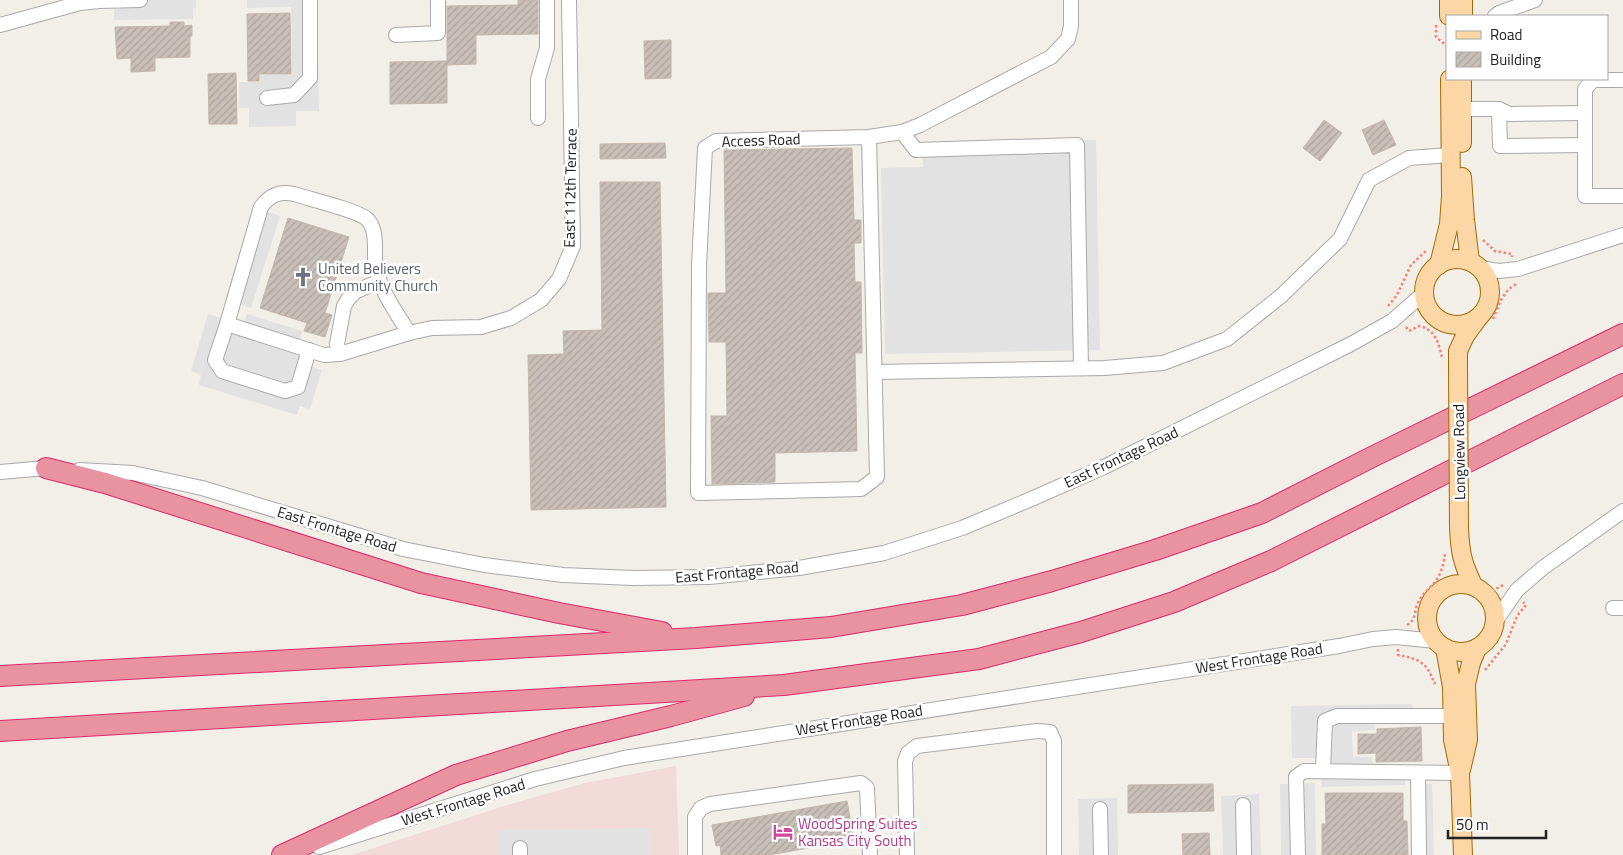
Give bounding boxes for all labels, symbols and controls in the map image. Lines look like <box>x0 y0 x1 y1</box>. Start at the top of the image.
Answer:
legend <box>1446 15 1608 80</box>
text: Road <box>1490 23 1522 46</box>
text: Building <box>1490 48 1541 71</box>
street label: Access Road <box>721 127 801 153</box>
street label: East 112th Terrace <box>557 128 583 248</box>
place label: United Believers Community Church <box>318 257 438 297</box>
church icon: United Believers Community Church <box>292 266 314 288</box>
street label: Longview Road <box>1447 404 1471 500</box>
street label: East Frontage Road <box>1060 420 1182 494</box>
street label: East Frontage Road <box>274 500 400 558</box>
street label: East Frontage Road <box>674 555 800 589</box>
street label: West Frontage Road <box>1194 637 1324 679</box>
street label: West Frontage Road <box>794 699 924 741</box>
street label: West Frontage Road <box>398 772 528 832</box>
scale bar <box>1448 808 1546 840</box>
place label: WoodSpring Suites Kansas City South <box>798 812 918 852</box>
text: 50 m <box>1456 813 1489 836</box>
hotel icon: WoodSpring Suites Kansas City South <box>772 821 794 843</box>

